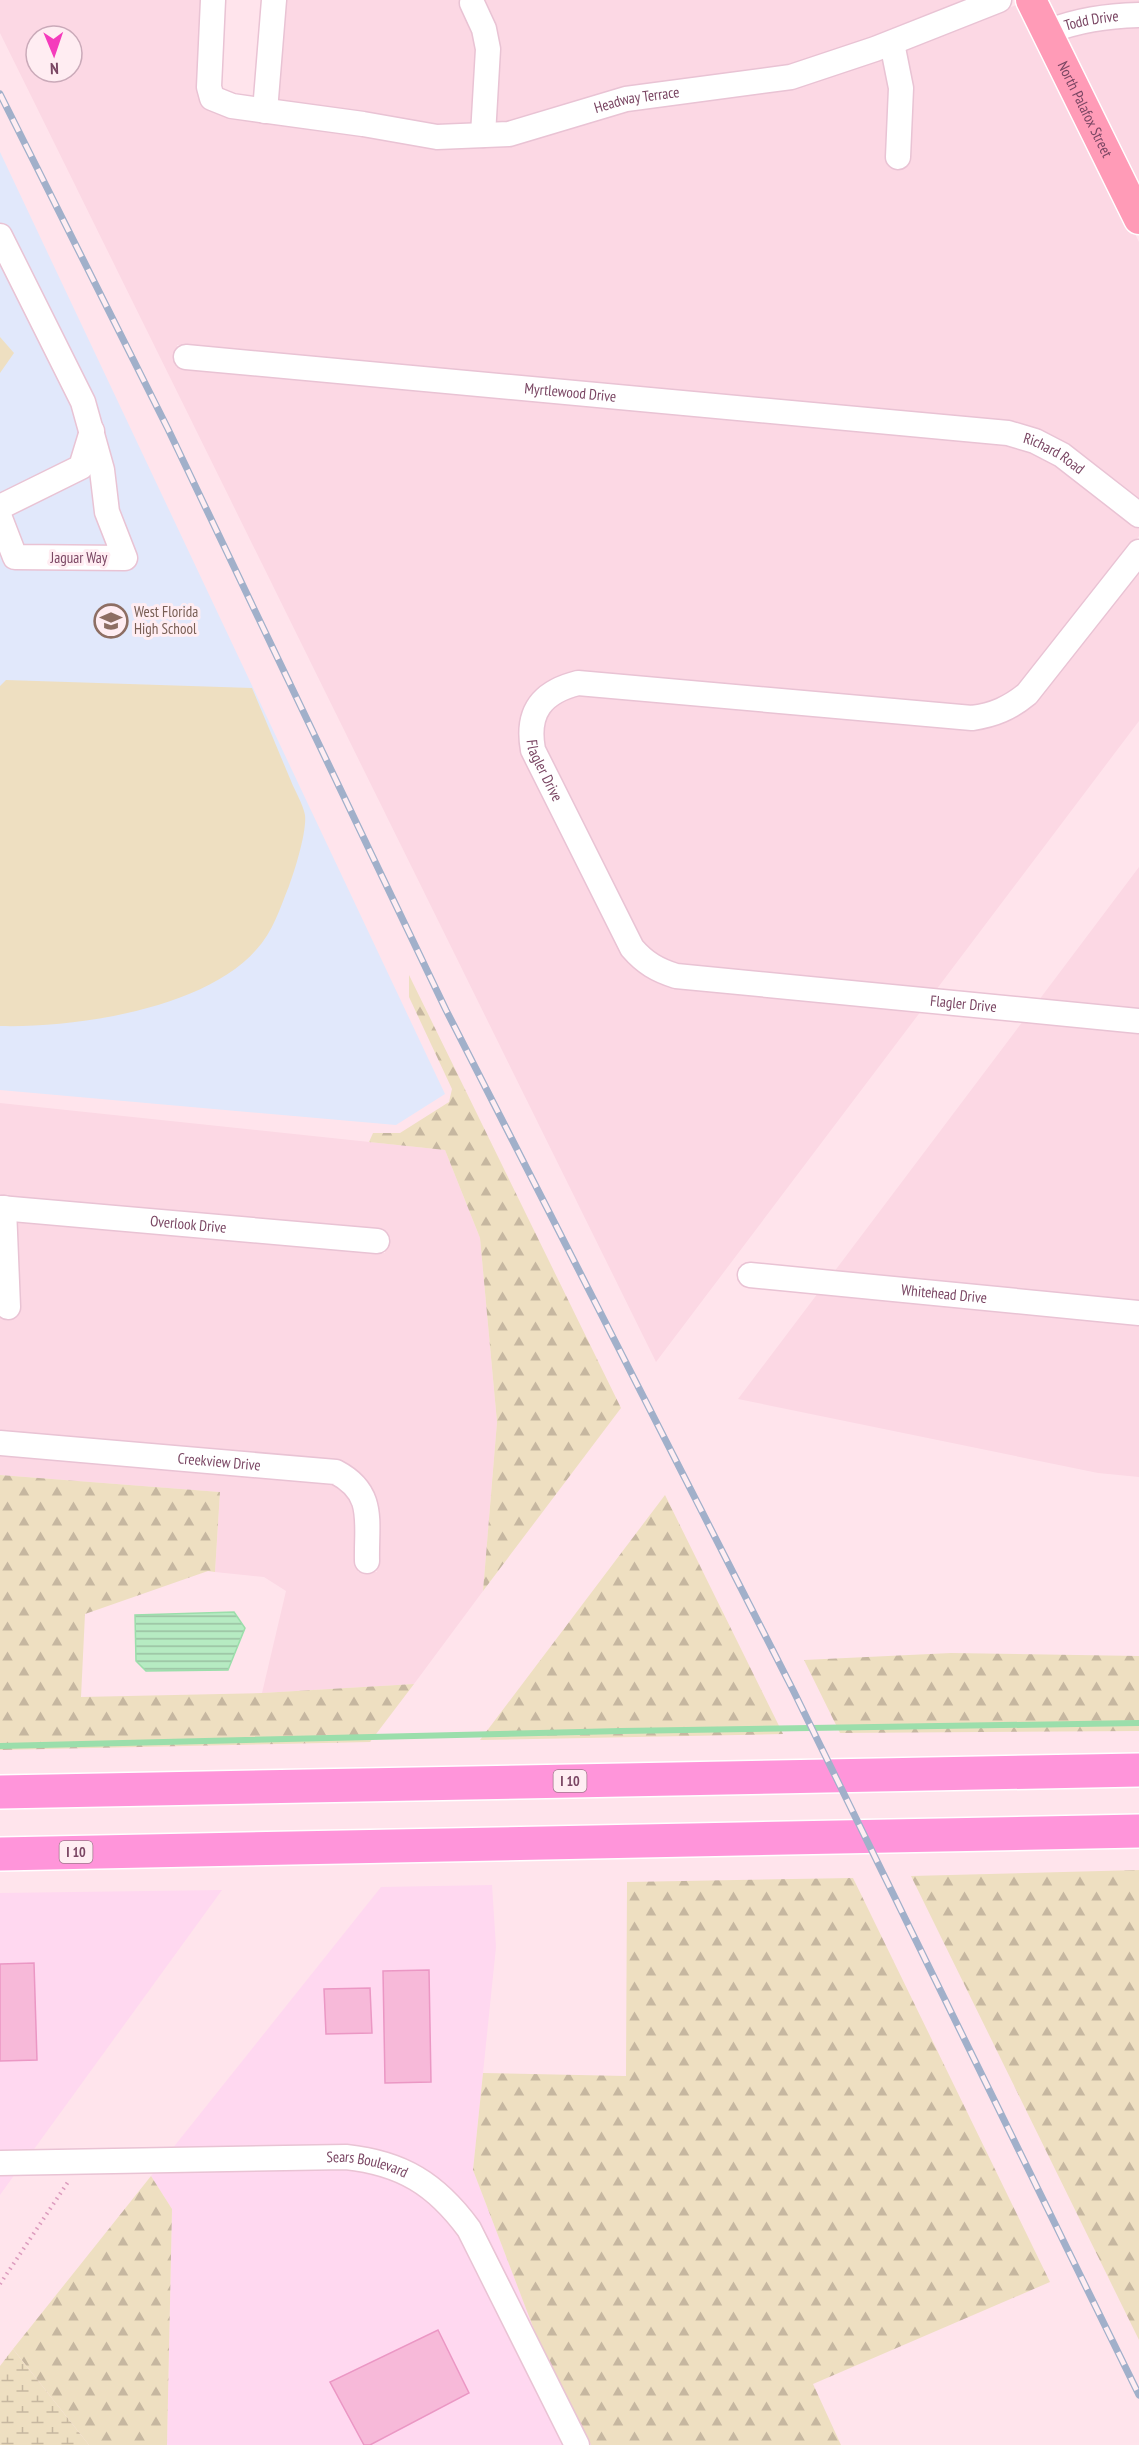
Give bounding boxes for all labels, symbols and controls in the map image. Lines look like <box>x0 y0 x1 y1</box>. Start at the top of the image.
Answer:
street label: Todd Drive <box>1062 6 1119 35</box>
north arrow <box>24 24 84 84</box>
street label: North Palafox Street <box>1054 58 1117 160</box>
text: N <box>50 59 59 79</box>
street label: Headway Terrace <box>592 82 680 117</box>
street label: Myrtlewood Drive <box>524 378 617 406</box>
street label: Richard Road <box>1021 428 1089 478</box>
street label: Jaguar Way <box>50 548 108 567</box>
place label: West Florida High School <box>134 602 198 638</box>
school or university icon: West Florida High School <box>93 603 129 639</box>
street label: Flagler Drive <box>523 739 567 804</box>
street label: Flagler Drive <box>929 991 998 1016</box>
street label: Overlook Drive <box>149 1211 227 1237</box>
street label: Whitehead Drive <box>900 1280 988 1307</box>
street label: Creekview Drive <box>177 1448 261 1474</box>
road number: I 10 <box>554 1770 586 1792</box>
road number: I 10 <box>60 1841 92 1863</box>
street label: Sears Boulevard <box>326 2147 411 2182</box>

